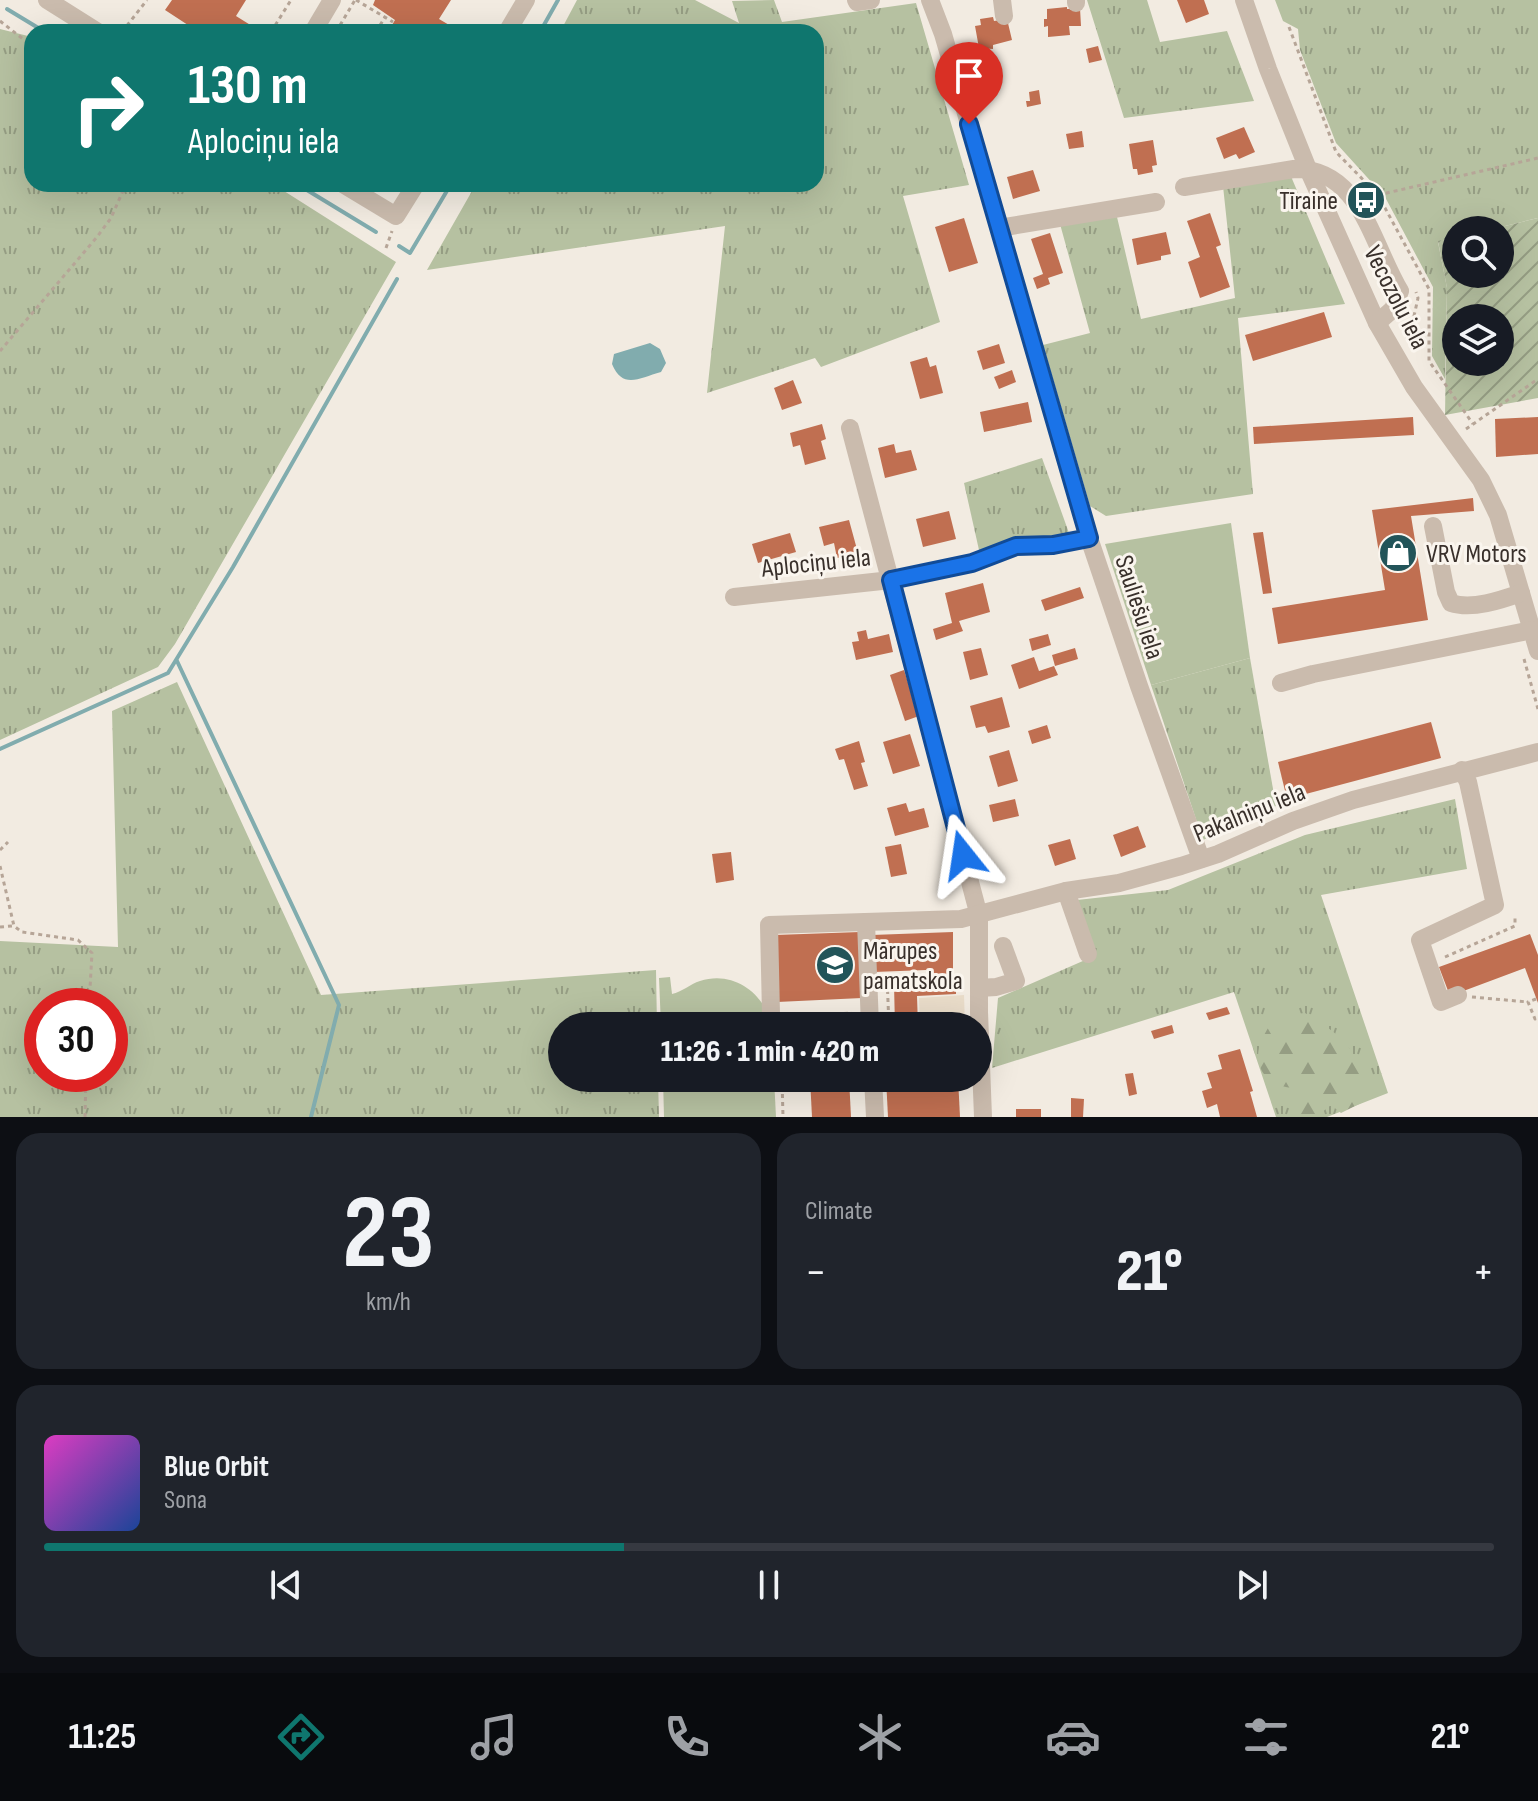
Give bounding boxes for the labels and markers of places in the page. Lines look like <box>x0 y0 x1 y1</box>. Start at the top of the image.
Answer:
pin <box>935 42 1003 124</box>
bus stop icon: Tīraine <box>1345 179 1387 221</box>
place label: Tīraine <box>1279 186 1338 217</box>
shop icon: VRV Motors <box>1377 532 1419 574</box>
place label: VRV Motors <box>1426 539 1527 570</box>
place label: Mārupes pamatskola <box>863 936 963 997</box>
school or university icon: Mārupes pamatskola <box>814 944 856 986</box>

